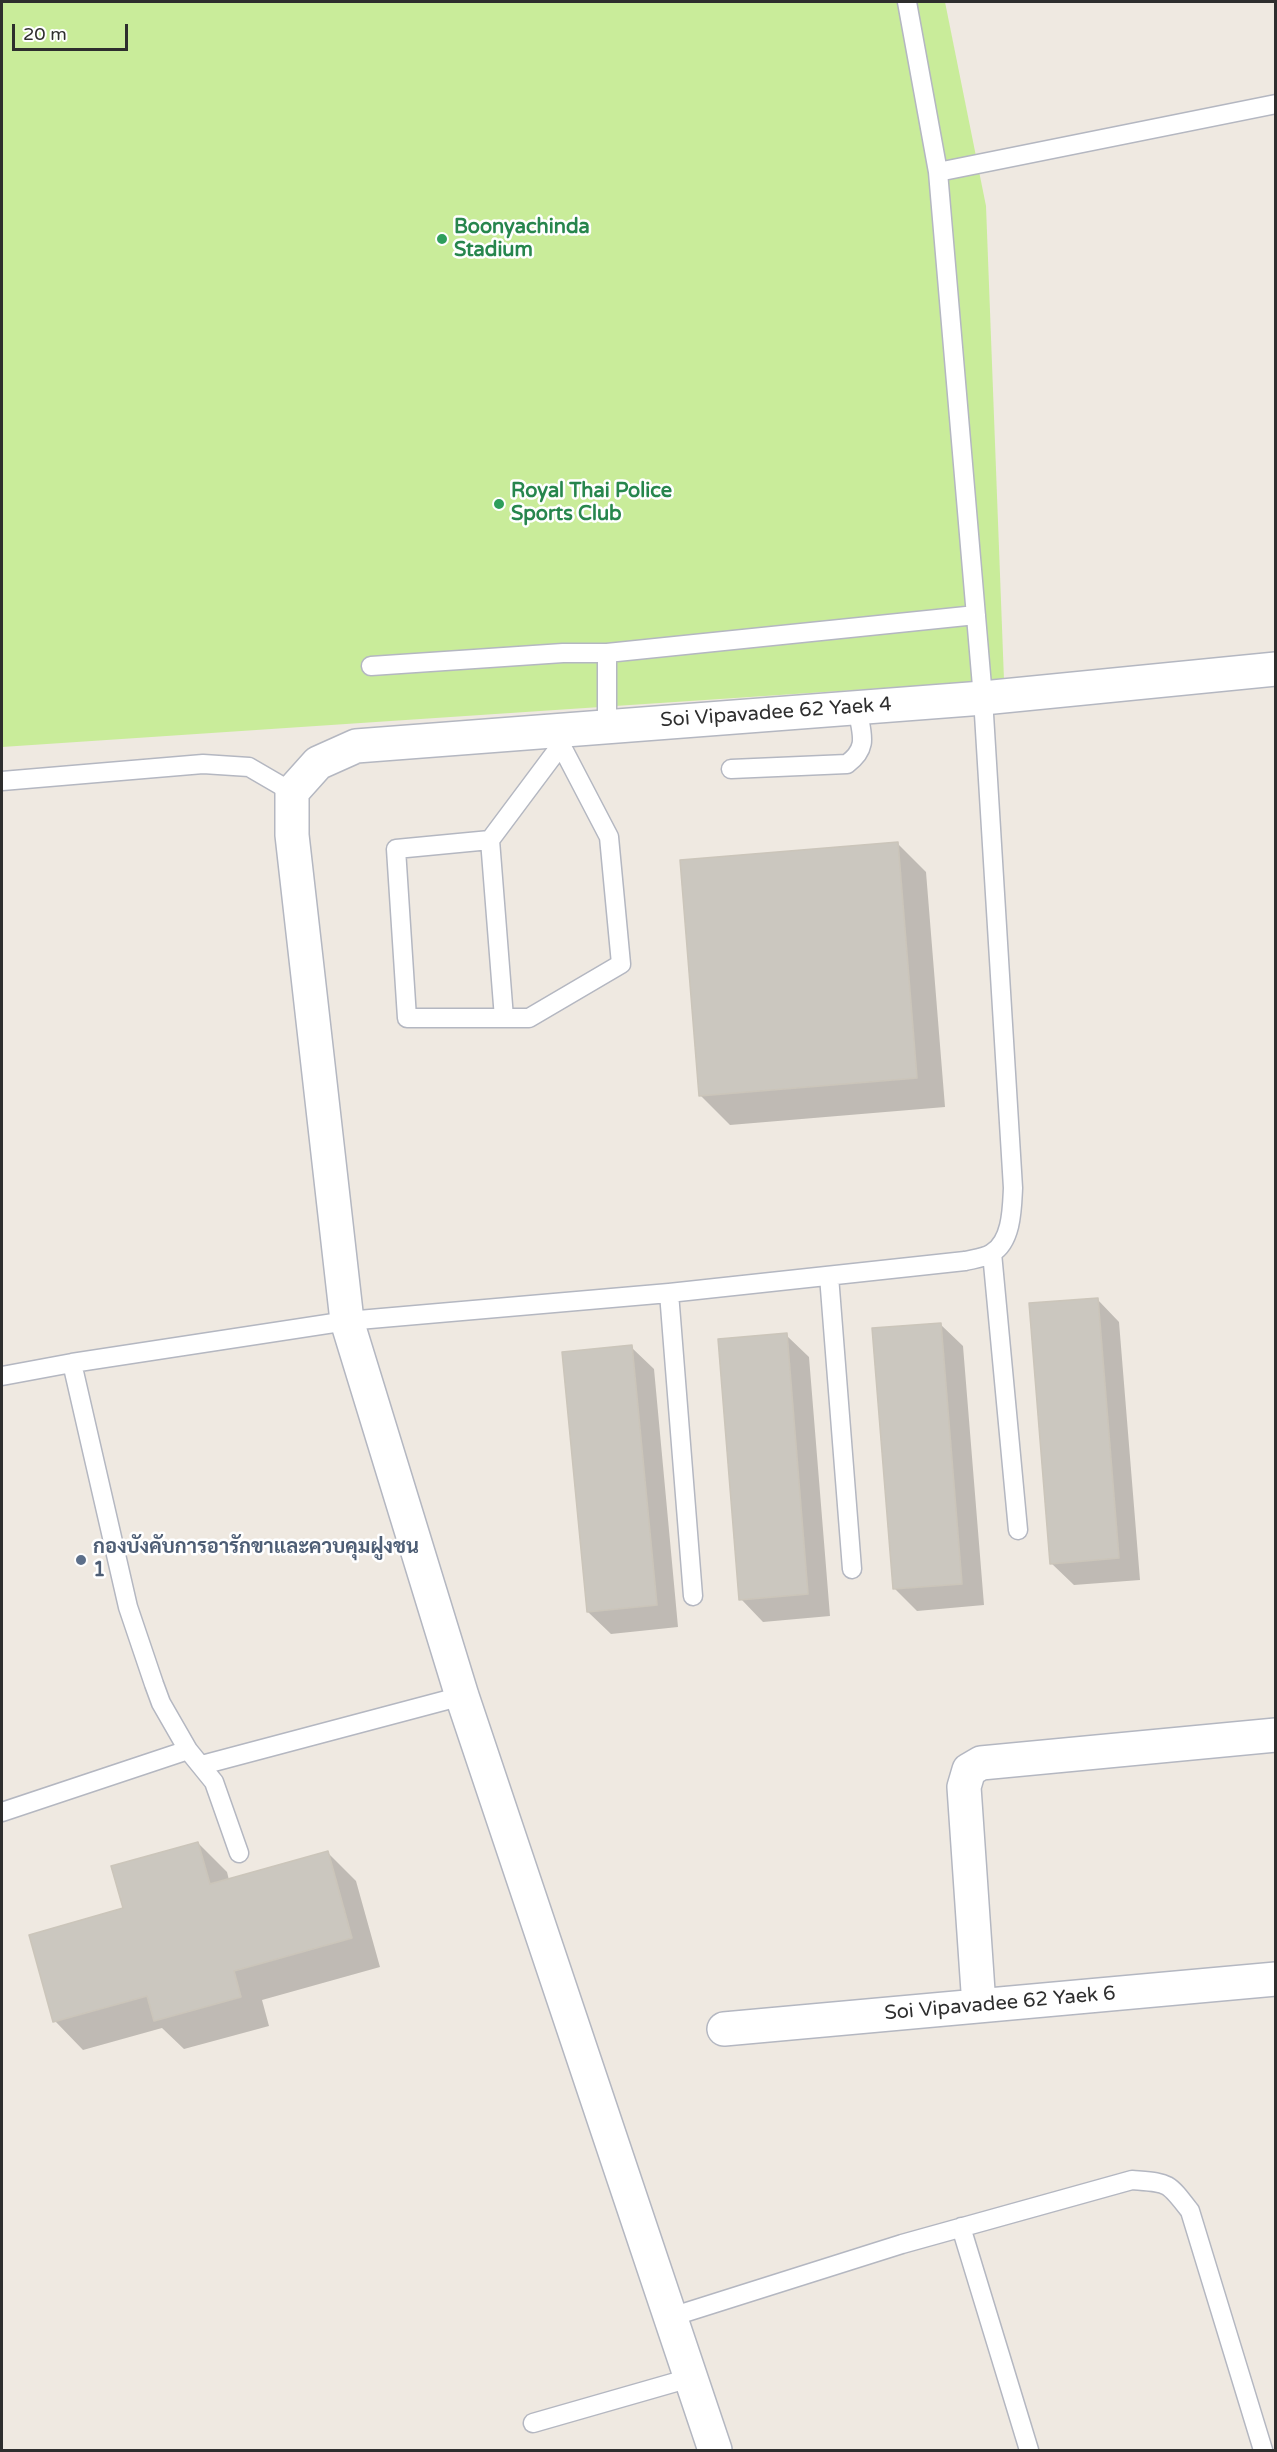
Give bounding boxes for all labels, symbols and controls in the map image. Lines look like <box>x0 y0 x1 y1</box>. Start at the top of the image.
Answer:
scale bar <box>15 12 130 50</box>
text: 20 m <box>23 23 67 45</box>
place label: Boonyachinda Stadium <box>454 216 590 263</box>
marker: Boonyachinda Stadium <box>435 232 449 246</box>
place label: Royal Thai Police Sports Club <box>511 480 672 527</box>
marker: Royal Thai Police Sports Club <box>492 497 506 511</box>
street label: Soi Vipavadee 62 Yaek 4 <box>660 693 892 733</box>
place label: กองบังคับการอารักขาและควบคุมฝูงชน 1 <box>93 1536 419 1583</box>
marker: กองบังคับการอารักขาและควบคุมฝูงชน 1 <box>74 1553 88 1567</box>
street label: Soi Vipavadee 62 Yaek 6 <box>883 1982 1117 2026</box>

